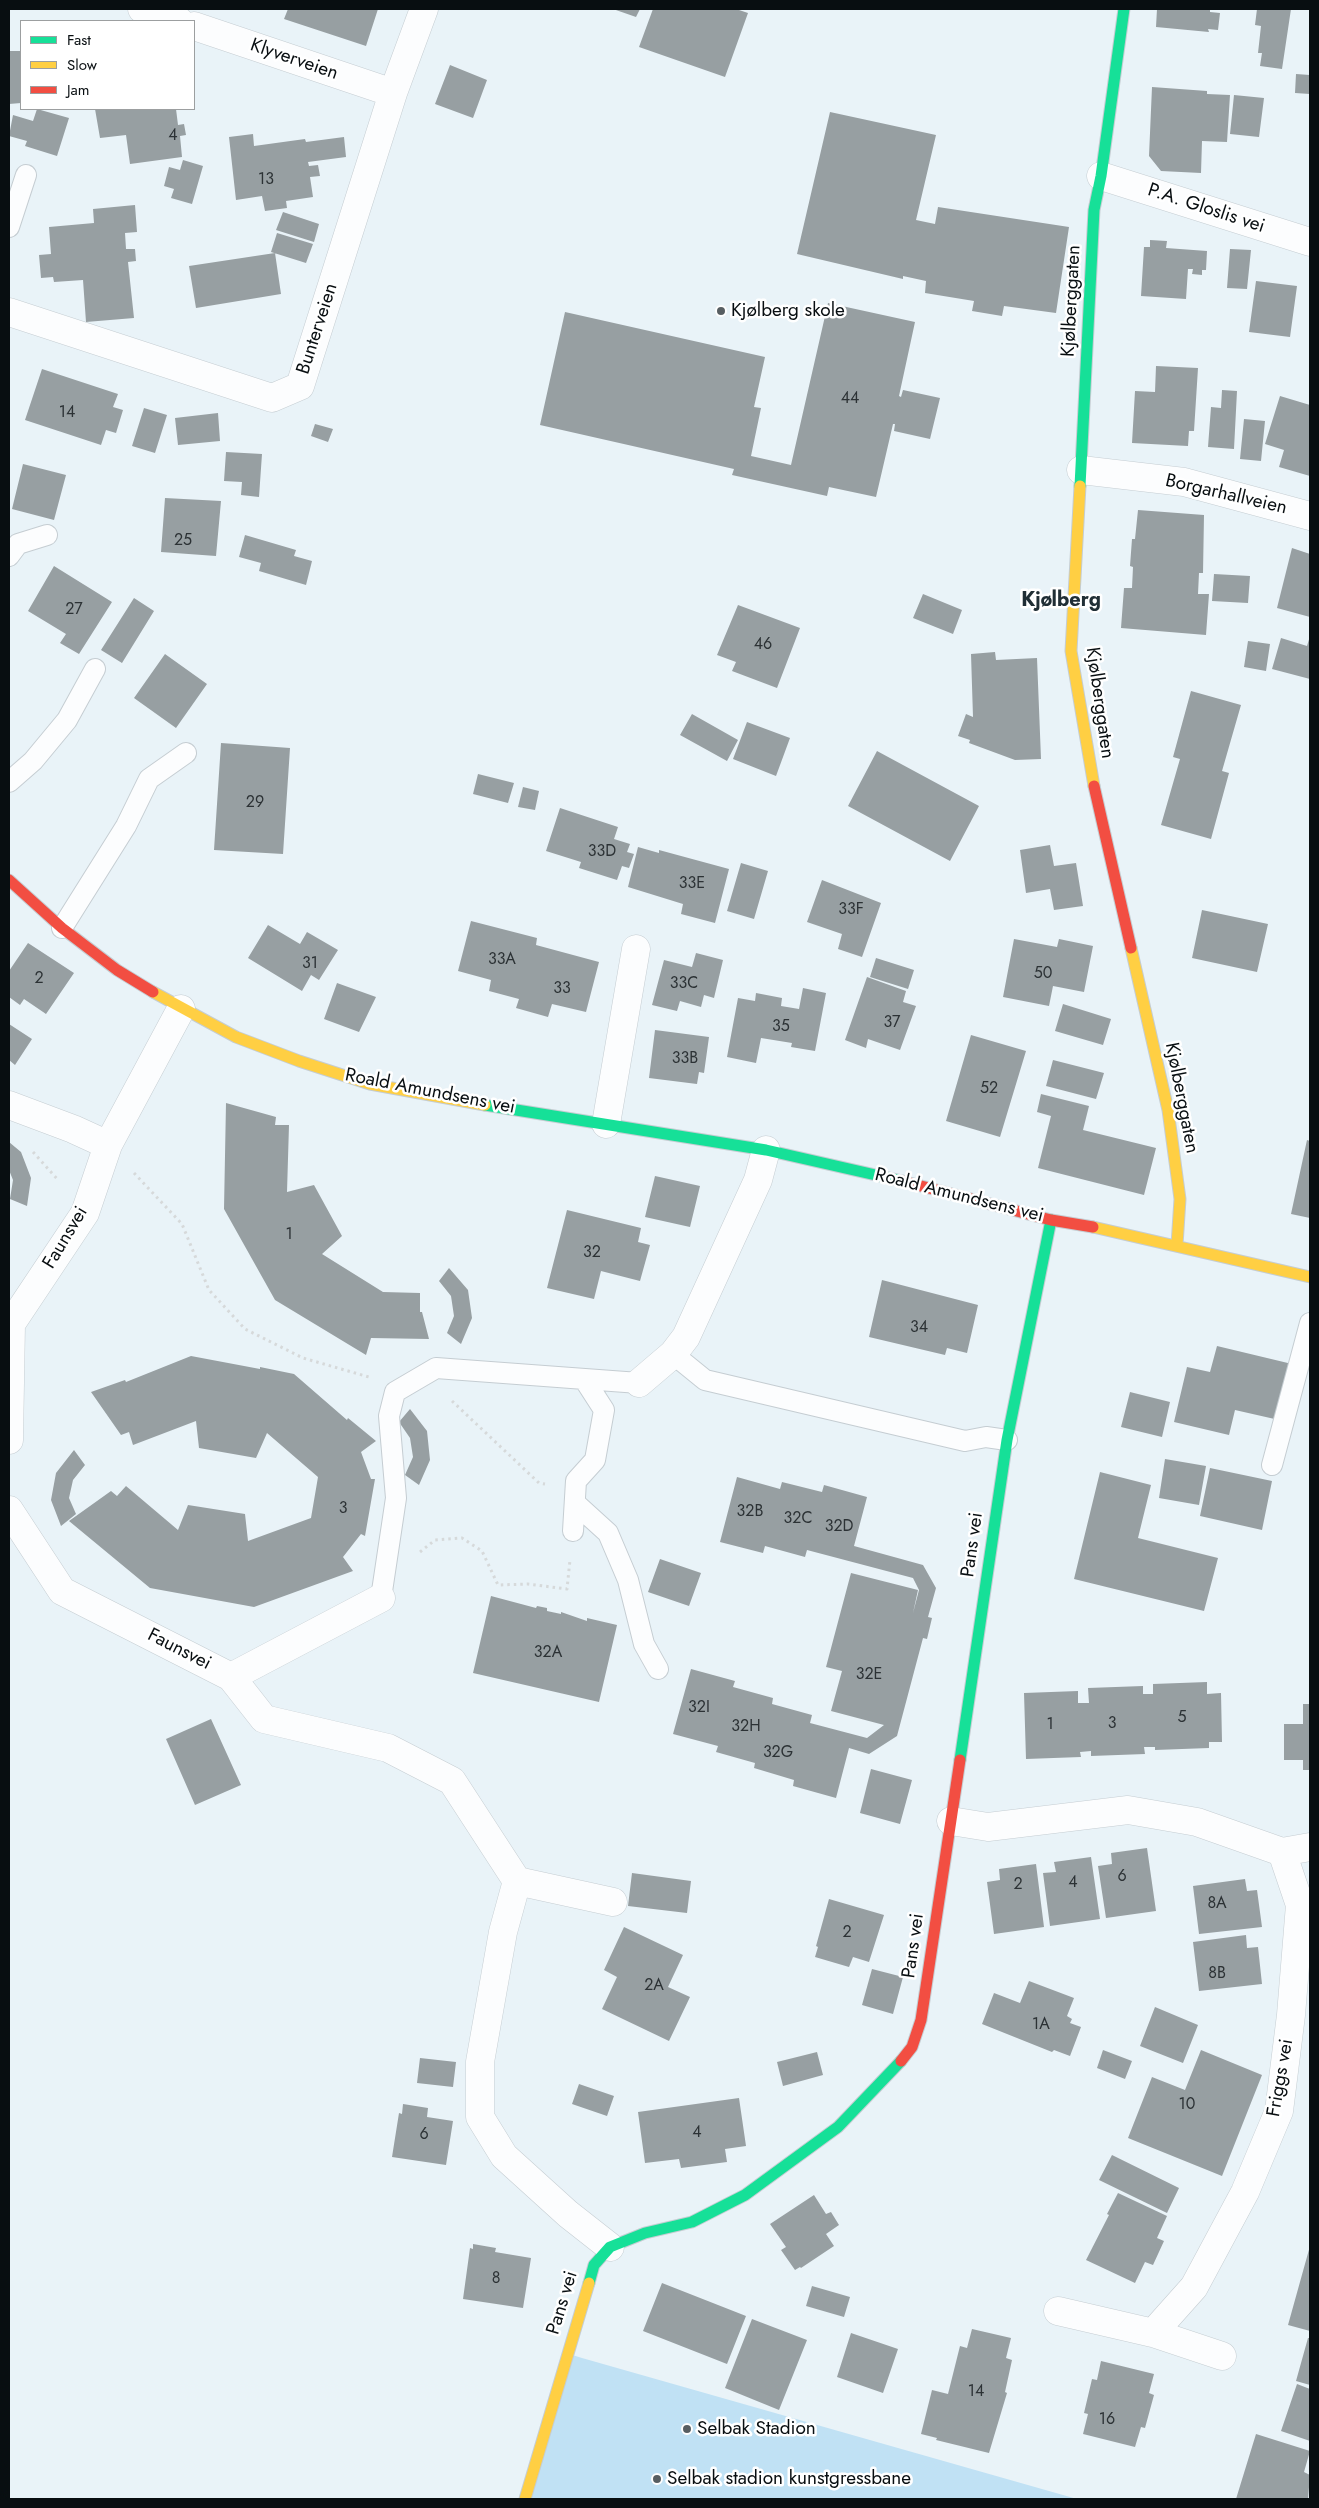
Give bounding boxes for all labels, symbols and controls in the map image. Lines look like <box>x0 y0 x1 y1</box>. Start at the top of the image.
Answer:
legend <box>20 20 195 110</box>
text: Fast <box>67 29 91 51</box>
street label: Klyverveien <box>247 34 341 86</box>
text: Slow <box>67 54 97 76</box>
text: Jam <box>67 79 90 101</box>
house number: 4 <box>168 126 178 146</box>
house number: 13 <box>258 170 274 190</box>
street label: P.A. Gloslis vei <box>1145 179 1267 239</box>
street label: Kjølberggaten <box>1058 244 1086 358</box>
street label: Bunterveien <box>293 281 343 377</box>
place label: Kjølberg skole <box>731 300 845 322</box>
marker: Kjølberg skole <box>715 305 727 317</box>
house number: 44 <box>841 389 859 409</box>
house number: 14 <box>59 403 75 423</box>
street label: Borgarhallveien <box>1163 470 1289 520</box>
house number: 25 <box>174 531 192 551</box>
district label: Kjølberg <box>1021 589 1101 613</box>
house number: 27 <box>65 600 83 620</box>
house number: 46 <box>754 635 772 655</box>
street label: Kjølberggaten <box>1080 646 1118 760</box>
house number: 29 <box>246 793 264 813</box>
house number: 33D <box>588 842 616 862</box>
house number: 33E <box>679 874 705 894</box>
house number: 33F <box>838 900 864 920</box>
house number: 33A <box>488 950 516 970</box>
house number: 31 <box>302 954 318 974</box>
house number: 50 <box>1034 964 1052 984</box>
house number: 2 <box>34 969 44 989</box>
house number: 33C <box>670 974 698 994</box>
house number: 33 <box>553 979 571 999</box>
house number: 37 <box>884 1013 900 1033</box>
house number: 35 <box>772 1017 790 1037</box>
street label: Kjølberggaten <box>1159 1041 1203 1155</box>
house number: 33B <box>672 1049 698 1069</box>
street label: Roald Amundsens vei <box>343 1064 517 1120</box>
house number: 52 <box>980 1079 998 1099</box>
street label: Roald Amundsens vei <box>872 1164 1046 1228</box>
street label: Faunsvei <box>39 1203 93 1273</box>
house number: 1 <box>285 1225 293 1245</box>
house number: 32 <box>583 1243 601 1263</box>
house number: 34 <box>910 1318 928 1338</box>
house number: 3 <box>339 1499 347 1519</box>
house number: 32B <box>737 1502 763 1522</box>
house number: 32C <box>784 1509 812 1529</box>
street label: Pans vei <box>957 1511 989 1579</box>
house number: 32D <box>825 1517 853 1537</box>
street label: Faunsvei <box>143 1624 215 1676</box>
house number: 32A <box>534 1643 562 1663</box>
house number: 32E <box>856 1665 882 1685</box>
house number: 32I <box>688 1698 710 1718</box>
house number: 5 <box>1177 1708 1187 1728</box>
house number: 3 <box>1108 1714 1116 1734</box>
house number: 1 <box>1046 1715 1054 1735</box>
house number: 32H <box>731 1717 761 1737</box>
house number: 32G <box>763 1743 793 1763</box>
house number: 6 <box>1117 1867 1127 1887</box>
house number: 4 <box>1068 1873 1078 1893</box>
house number: 2 <box>1013 1875 1023 1895</box>
house number: 8A <box>1207 1894 1227 1914</box>
street label: Pans vei <box>898 1912 930 1980</box>
house number: 2 <box>842 1923 852 1943</box>
house number: 8B <box>1208 1964 1226 1984</box>
house number: 2A <box>644 1976 664 1996</box>
house number: 1A <box>1032 2015 1050 2035</box>
street label: Friggs vei <box>1263 2037 1299 2119</box>
house number: 10 <box>1179 2095 1195 2115</box>
house number: 4 <box>692 2123 702 2143</box>
house number: 6 <box>419 2125 429 2145</box>
house number: 8 <box>492 2269 500 2289</box>
street label: Pans vei <box>543 2269 583 2337</box>
house number: 14 <box>968 2382 984 2402</box>
house number: 16 <box>1099 2410 1115 2430</box>
place label: Selbak Stadion <box>697 2418 816 2440</box>
marker: Selbak Stadion <box>681 2423 693 2435</box>
place label: Selbak stadion kunstgressbane <box>667 2468 911 2490</box>
marker: Selbak stadion kunstgressbane <box>651 2473 663 2485</box>

